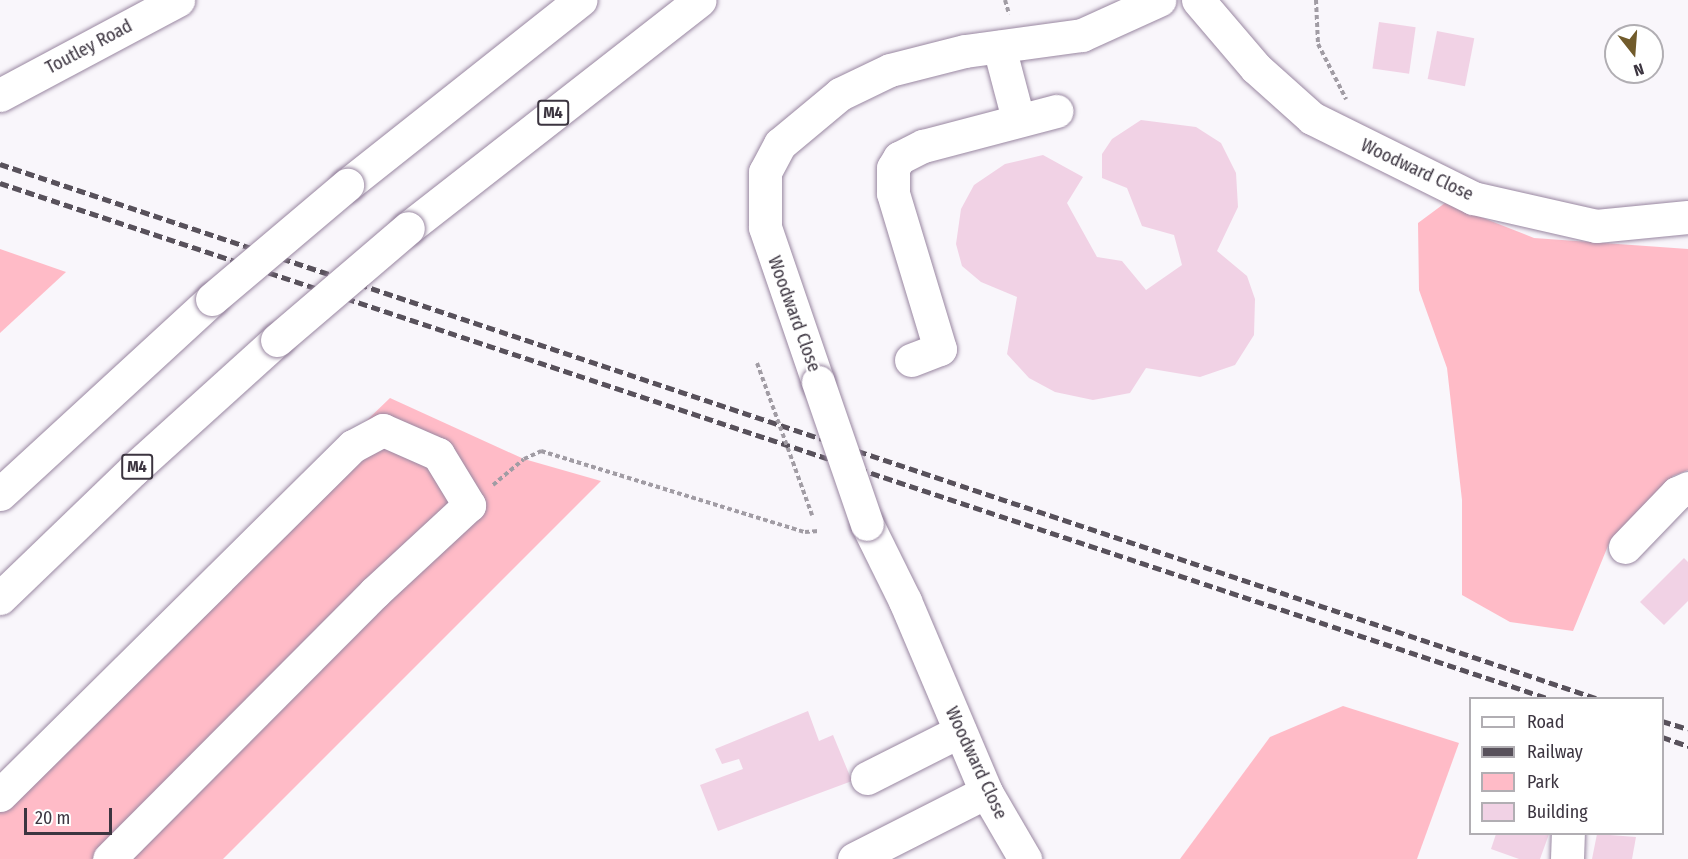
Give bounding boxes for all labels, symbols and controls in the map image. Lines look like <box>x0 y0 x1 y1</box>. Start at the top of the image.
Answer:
street label: Toutley Road <box>42 15 136 79</box>
north arrow <box>1604 24 1664 84</box>
text: N <box>1631 59 1646 80</box>
road number: M4 <box>536 100 570 126</box>
street label: Woodward Close <box>1357 135 1477 205</box>
street label: Woodward Close <box>763 253 825 375</box>
road number: M4 <box>120 454 154 480</box>
legend <box>1469 697 1664 835</box>
street label: Woodward Close <box>941 703 1011 823</box>
text: Road <box>1527 711 1564 733</box>
text: Railway <box>1527 741 1583 763</box>
text: Park <box>1527 771 1559 793</box>
scale bar <box>27 796 116 834</box>
text: Building <box>1527 801 1588 823</box>
text: 20 m <box>35 807 70 829</box>

